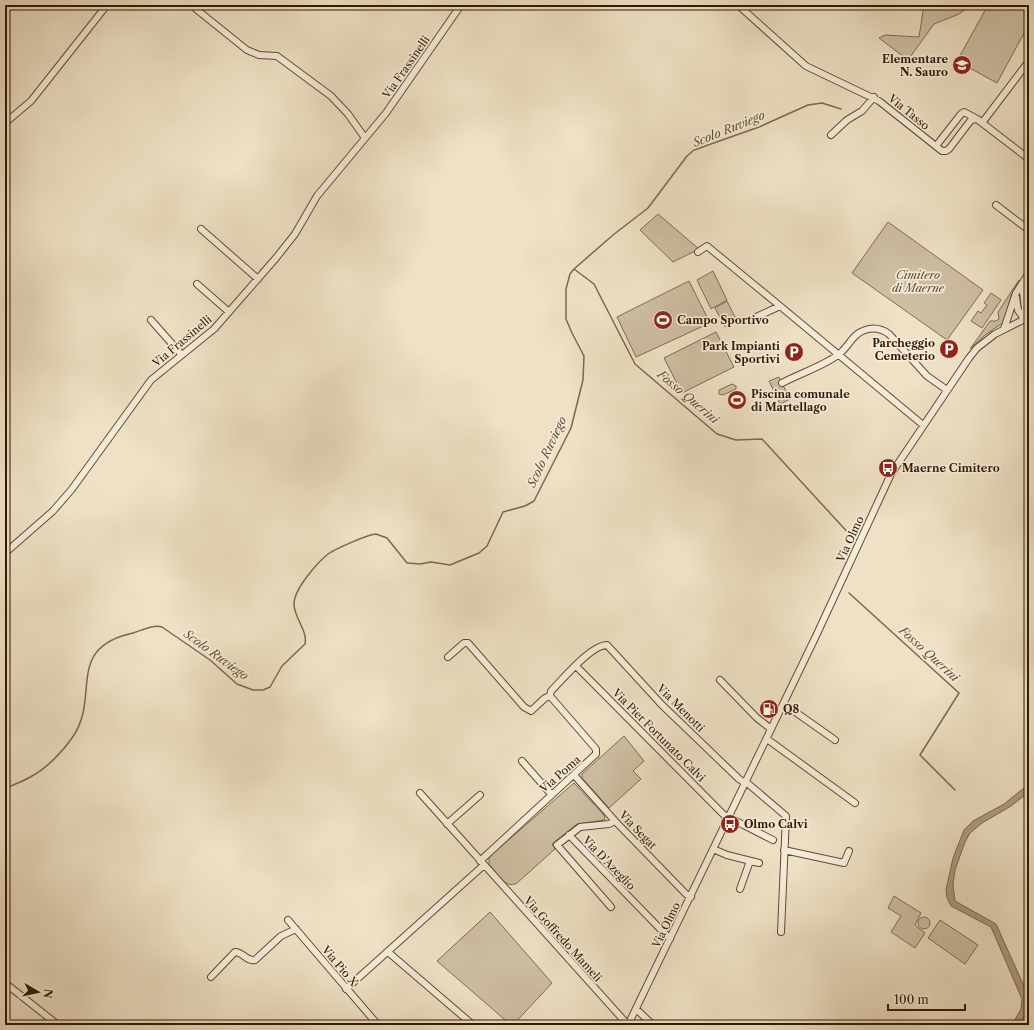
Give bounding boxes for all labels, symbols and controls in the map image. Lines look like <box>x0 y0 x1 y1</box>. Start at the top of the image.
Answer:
street label: Via Frassinelli <box>379 32 433 102</box>
place label: Elementare N. Sauro <box>882 52 948 79</box>
school or university icon: Elementare N. Sauro <box>951 54 973 76</box>
street label: Via Tasso <box>885 91 933 133</box>
water label: Scolo Ruviego <box>690 107 767 150</box>
park label: Cimitero di Maerne <box>892 268 945 295</box>
sports icon: Campo Sportivo <box>652 309 674 331</box>
street label: Via Frassinelli <box>149 312 215 371</box>
place label: Campo Sportivo <box>677 313 769 327</box>
place label: Parcheggio Cemeterio <box>872 336 935 363</box>
parking icon: Parcheggio Cemeterio <box>938 338 960 360</box>
place label: Park Impianti Sportivi <box>702 339 780 366</box>
parking icon: Park Impianti Sportivi <box>783 341 805 363</box>
water label: Fosso Querini <box>654 366 723 427</box>
place label: Piscina comunale di Martellago <box>751 387 850 414</box>
sports icon: Piscina comunale di Martellago <box>726 389 748 411</box>
water label: Scolo Ruviego <box>523 414 570 491</box>
bus stop icon: Maerne Cimitero <box>877 457 899 479</box>
place label: Maerne Cimitero <box>902 461 1000 475</box>
street label: Via Olmo <box>833 514 867 565</box>
water label: Fosso Querini <box>896 622 963 685</box>
water label: Scolo Ruviego <box>180 625 252 683</box>
street label: Via Menotti <box>654 681 708 735</box>
street label: Via Pier Fortunato Calvi <box>609 685 709 785</box>
fuel station icon: Q8 <box>758 698 780 720</box>
place label: Q8 <box>783 702 799 716</box>
street label: Via Poma <box>536 752 583 796</box>
street label: Via Segat <box>616 807 660 852</box>
bus stop icon: Olmo Calvi <box>719 813 741 835</box>
place label: Olmo Calvi <box>744 817 808 831</box>
street label: Via D'Azeglio <box>579 832 638 893</box>
street label: Via Goffredo Mameli <box>520 893 605 985</box>
street label: Via Olmo <box>648 900 683 951</box>
street label: Via Pio X <box>318 942 361 989</box>
north arrow <box>18 972 58 1012</box>
scale bar <box>888 986 965 1012</box>
text: N <box>40 988 56 1000</box>
text: 100 m <box>894 992 929 1007</box>

